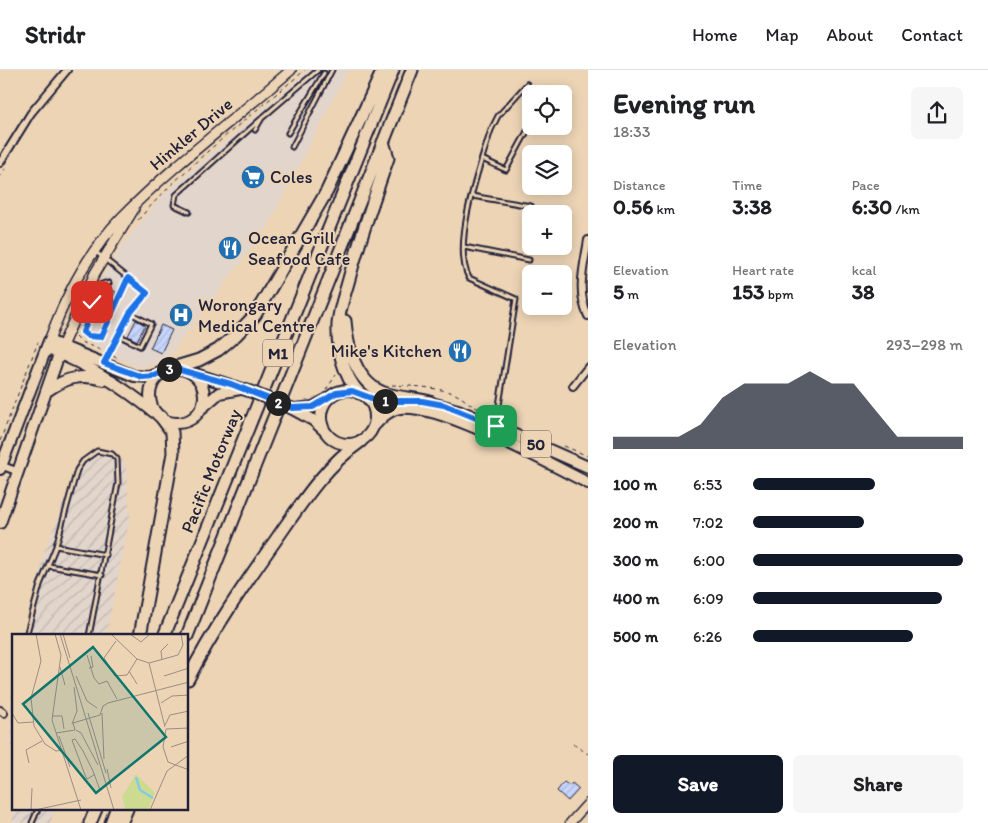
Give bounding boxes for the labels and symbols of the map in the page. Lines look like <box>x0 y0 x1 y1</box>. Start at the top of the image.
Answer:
street label: Hinkler Drive <box>145 93 237 175</box>
supermarket icon: Coles <box>240 164 266 190</box>
place label: Coles <box>270 166 312 188</box>
place label: Ocean Grill Seafood Cafe <box>248 227 350 270</box>
restaurant icon: Ocean Grill Seafood Cafe <box>217 235 243 261</box>
pin <box>71 281 113 323</box>
place label: Worongary Medical Centre <box>198 294 315 337</box>
hospital icon: Worongary Medical Centre <box>168 302 194 328</box>
restaurant icon: Mike's Kitchen <box>447 338 473 364</box>
road number: M1 <box>263 340 293 366</box>
place label: Mike's Kitchen <box>331 340 442 362</box>
pin: 3 <box>156 356 182 382</box>
pin: 1 <box>372 388 398 414</box>
pin: 2 <box>266 390 290 416</box>
street label: Pacific Motorway <box>176 405 246 536</box>
pin <box>475 405 517 447</box>
road number: 50 <box>521 430 551 458</box>
inset map <box>12 634 189 810</box>

